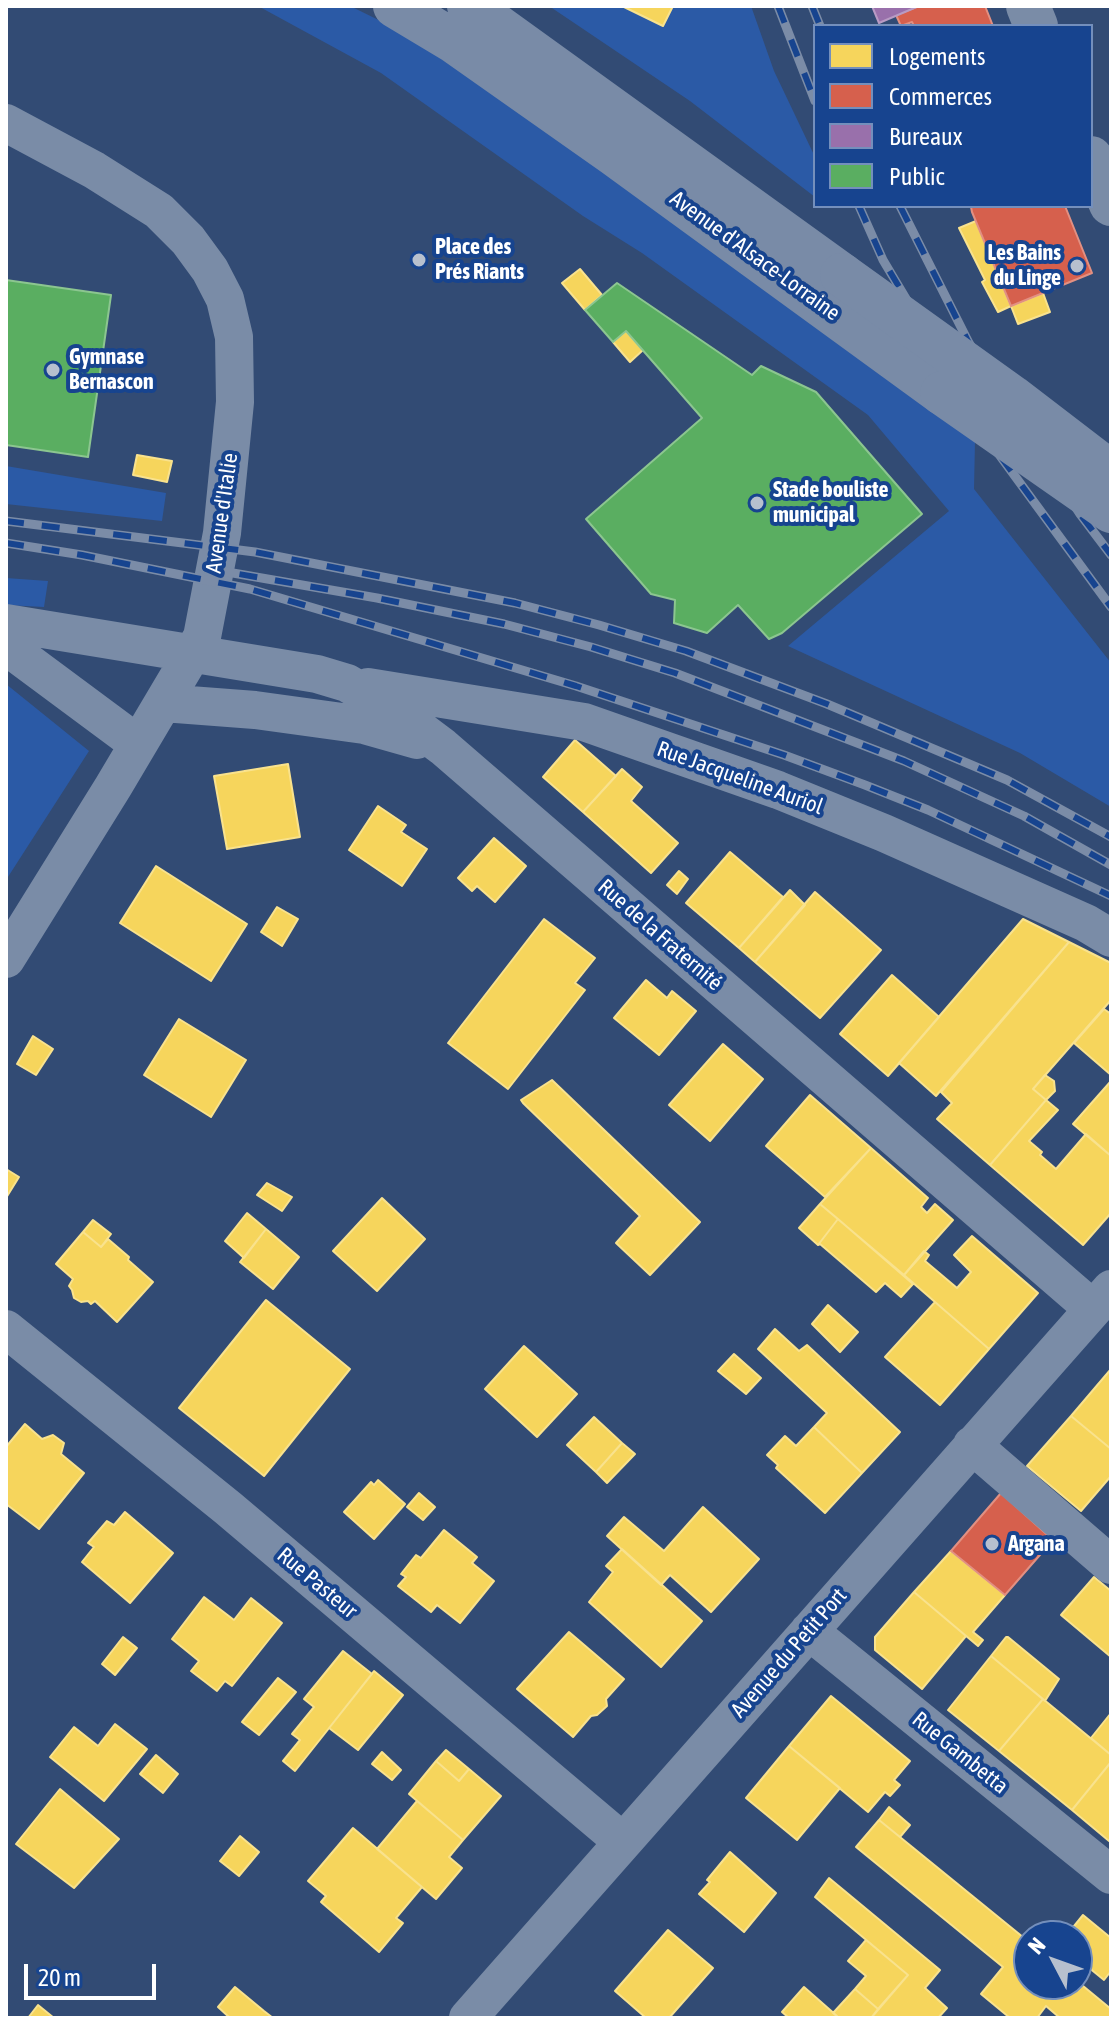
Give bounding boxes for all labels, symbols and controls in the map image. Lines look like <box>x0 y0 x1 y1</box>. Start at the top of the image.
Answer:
legend <box>813 24 1093 208</box>
text: Logements <box>889 43 986 70</box>
text: Commerces <box>889 83 992 110</box>
text: Bureaux <box>889 123 962 150</box>
text: Public <box>889 163 945 190</box>
street label: Avenue d'Alsace-Lorraine <box>665 186 845 326</box>
place label: Place des Prés Riants <box>435 234 524 286</box>
place label: Les Bains du Linge <box>988 240 1061 292</box>
marker: Place des Prés Riants <box>410 251 428 269</box>
marker: Les Bains du Linge <box>1068 257 1086 275</box>
place label: Gymnase Bernascon <box>69 344 154 396</box>
marker: Gymnase Bernascon <box>44 361 62 379</box>
street label: Avenue d'Italie <box>201 451 243 575</box>
place label: Stade bouliste municipal <box>773 477 888 528</box>
marker: Stade bouliste municipal <box>748 494 766 512</box>
street label: Rue Jacqueline Auriol <box>653 736 827 820</box>
street label: Rue de la Fraternité <box>592 874 728 996</box>
place label: Argana <box>1008 1531 1065 1557</box>
marker: Argana <box>983 1535 1001 1553</box>
street label: Rue Pasteur <box>272 1542 362 1624</box>
street label: Avenue du Petit Port <box>726 1583 852 1723</box>
street label: Rue Gambetta <box>907 1706 1013 1800</box>
north arrow <box>1013 1920 1093 2000</box>
text: N <box>1022 1932 1050 1959</box>
scale bar <box>28 1948 160 1998</box>
text: 20 m <box>38 1964 81 1991</box>

